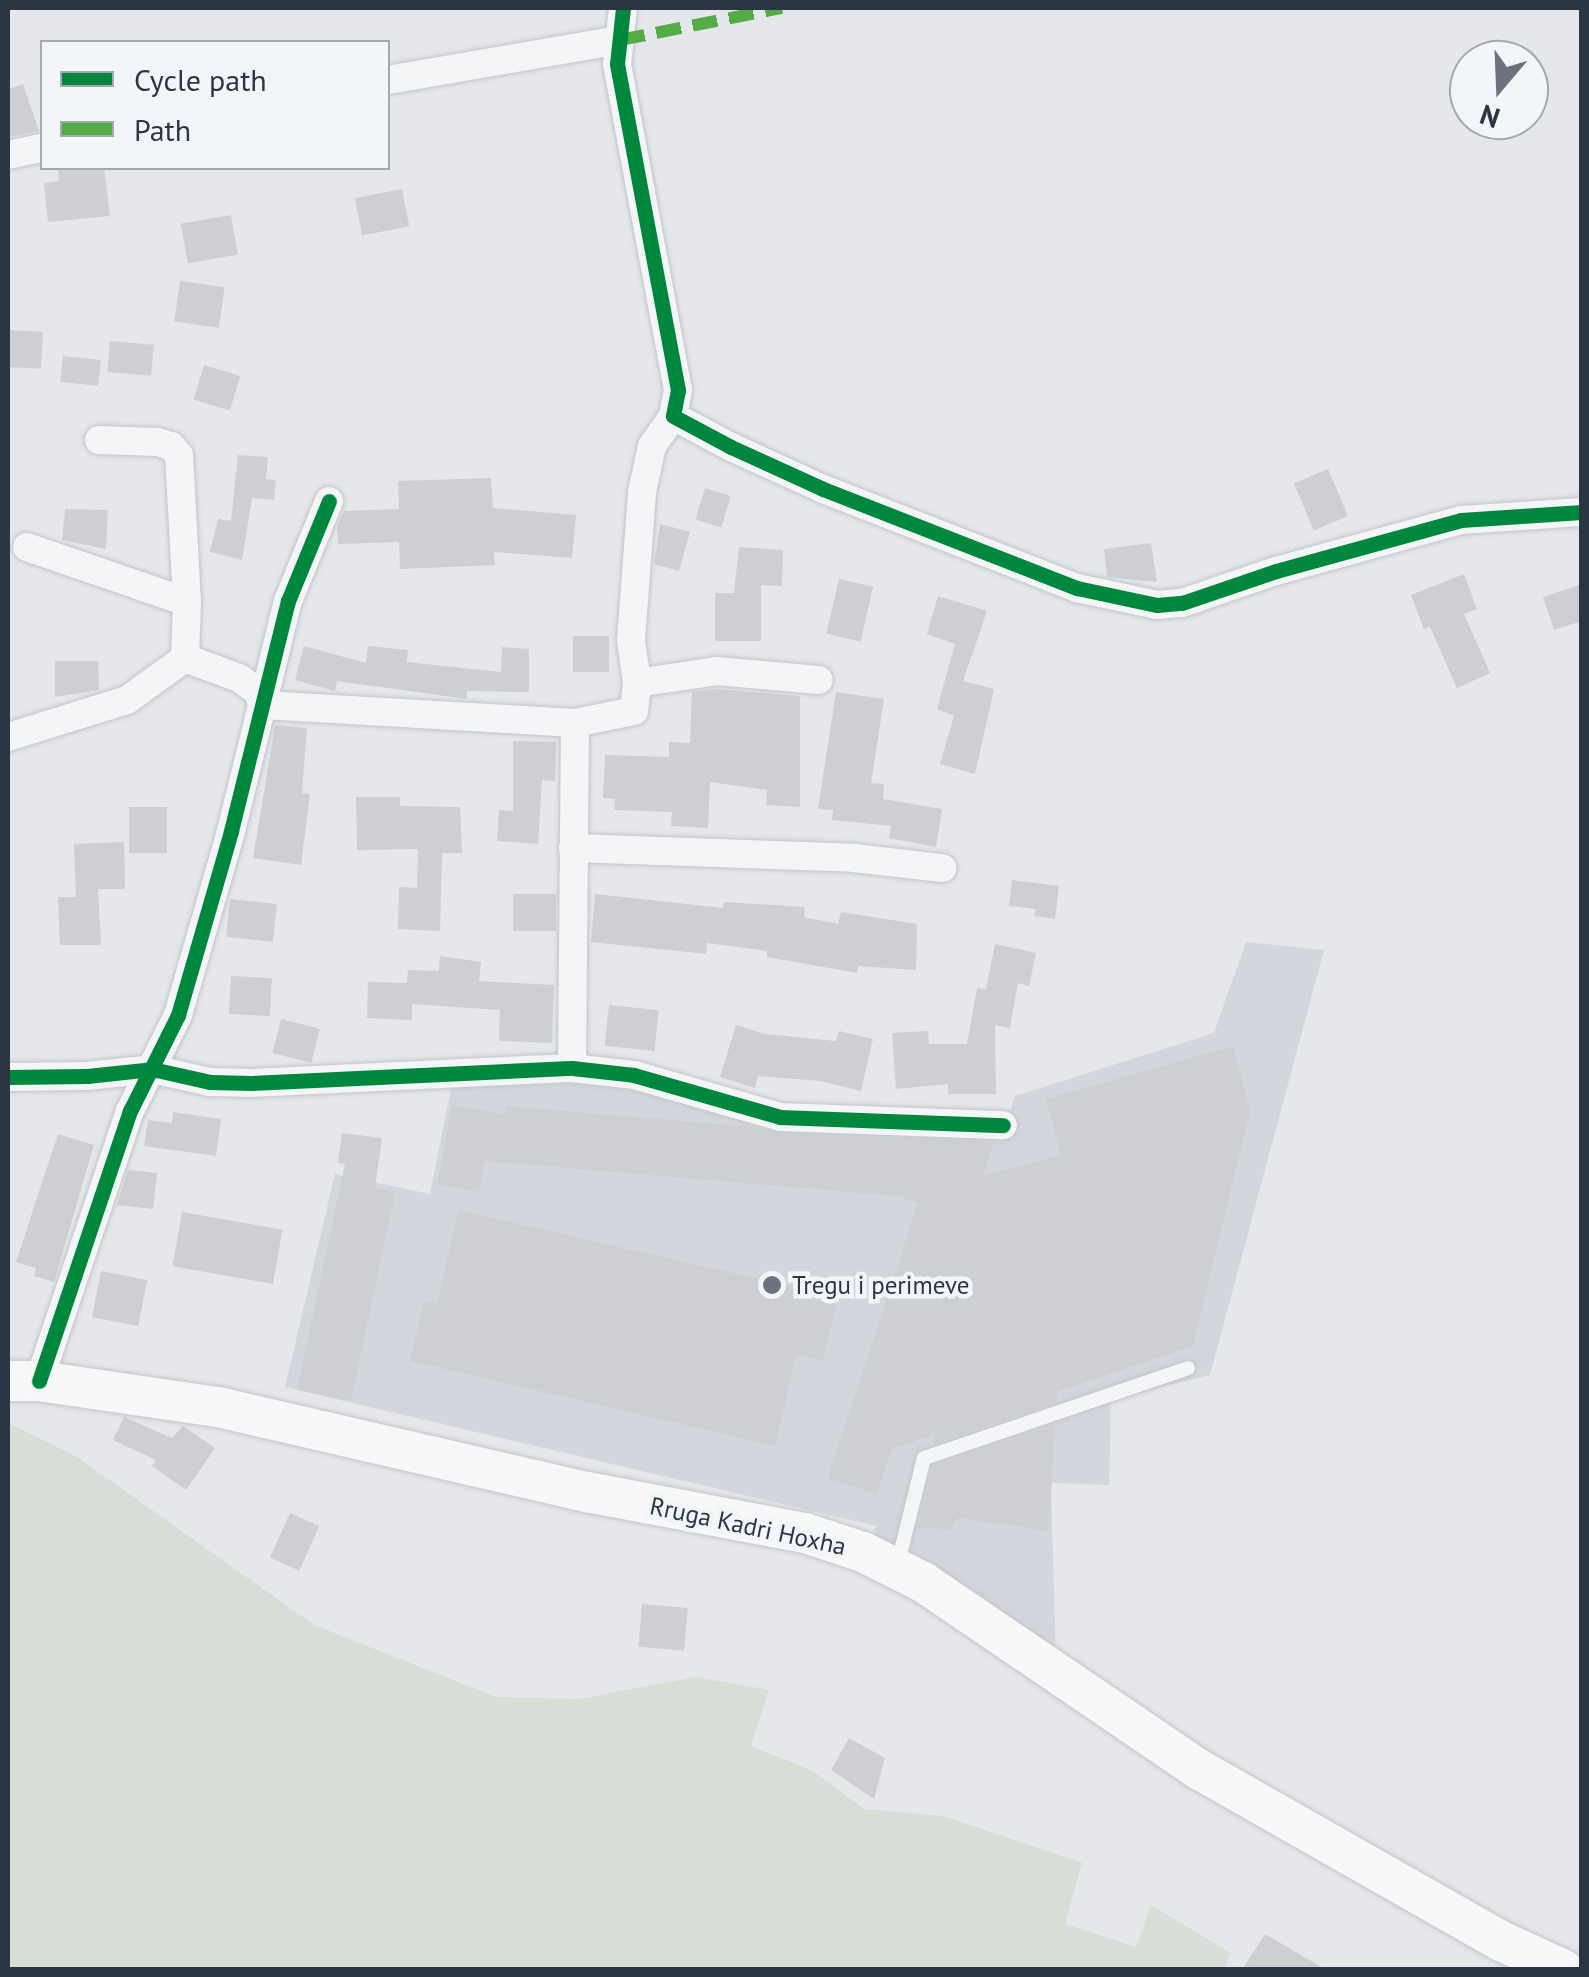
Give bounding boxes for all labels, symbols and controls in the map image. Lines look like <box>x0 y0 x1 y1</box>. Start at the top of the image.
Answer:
legend <box>40 40 390 170</box>
north arrow <box>1449 40 1549 140</box>
text: Cycle path <box>134 60 267 99</box>
text: N <box>1475 96 1504 137</box>
text: Path <box>134 110 191 149</box>
place label: Tregu i perimeve <box>792 1270 969 1300</box>
marker: Tregu i perimeve <box>761 1274 783 1296</box>
street label: Rruga Kadri Hoxha <box>647 1491 849 1561</box>

